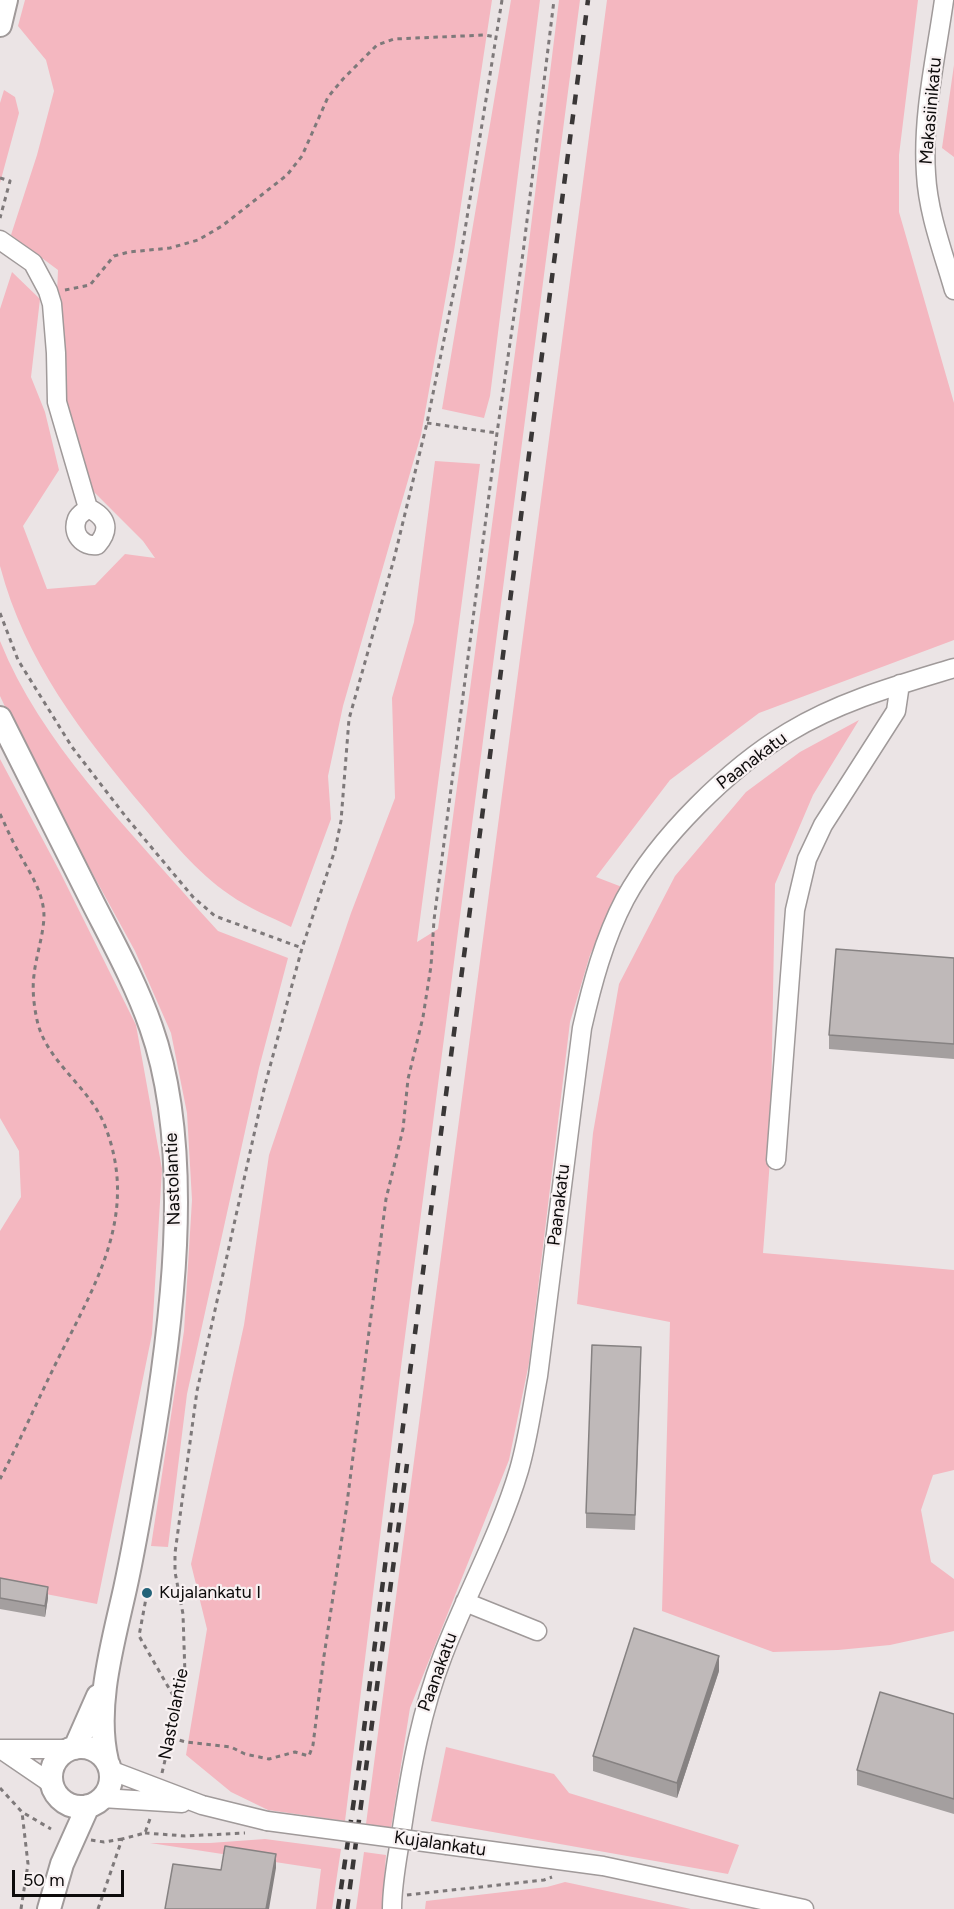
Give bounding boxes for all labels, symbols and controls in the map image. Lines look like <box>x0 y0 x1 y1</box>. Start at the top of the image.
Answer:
street label: Makasiinikatu <box>916 56 946 166</box>
street label: Paanakatu <box>713 728 791 794</box>
street label: Nastolantie <box>161 1132 185 1226</box>
street label: Paanakatu <box>543 1163 575 1247</box>
place label: Kujalankatu I <box>159 1582 261 1604</box>
marker: Kujalankatu I <box>140 1586 154 1600</box>
street label: Paanakatu <box>414 1630 462 1714</box>
street label: Nastolantie <box>155 1666 193 1762</box>
street label: Kujalankatu <box>393 1827 487 1861</box>
scale bar <box>15 1858 128 1896</box>
text: 50 m <box>23 1869 65 1891</box>

